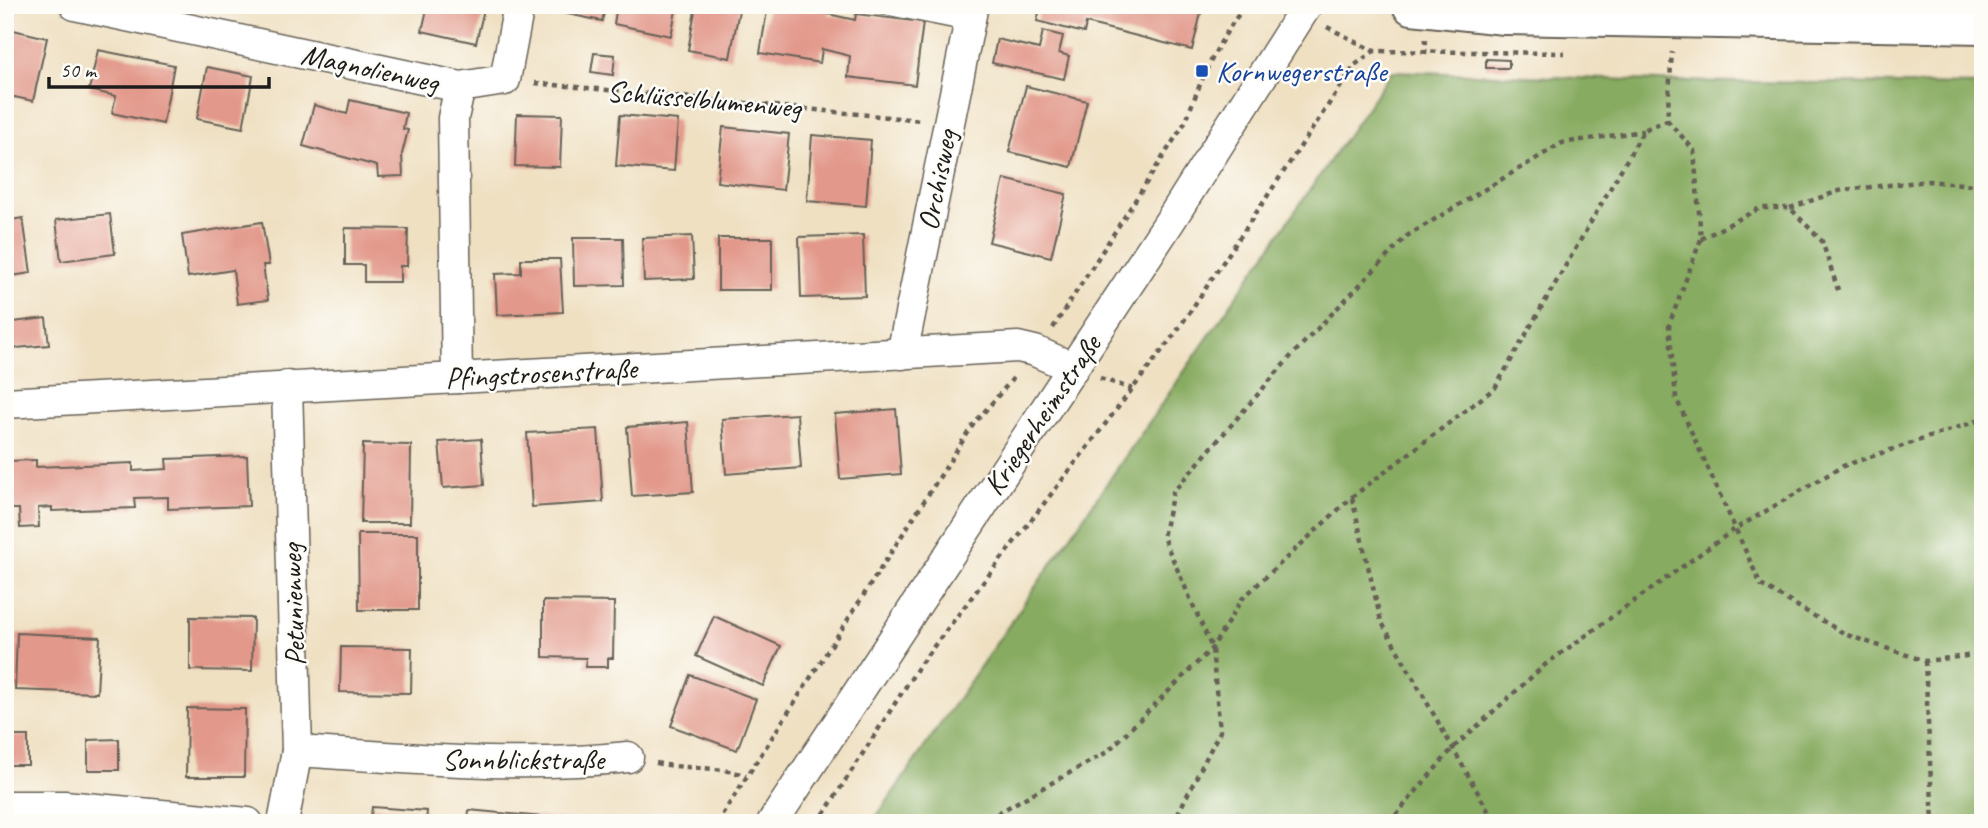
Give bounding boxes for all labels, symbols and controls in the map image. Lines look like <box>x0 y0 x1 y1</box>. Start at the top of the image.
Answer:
street label: Magnolienweg <box>298 35 444 102</box>
scale bar <box>49 46 270 90</box>
place label: Kornwegerstraße <box>1216 52 1389 90</box>
text: 50 m <box>60 57 98 83</box>
marker: Kornwegerstraße <box>1194 63 1210 79</box>
street label: Schlüsselblumenweg <box>605 72 805 127</box>
street label: Orchisweg <box>909 124 966 233</box>
street label: Kriegerheimstraße <box>975 326 1111 502</box>
street label: Pfingstrosenstraße <box>444 349 640 397</box>
street label: Petunienweg <box>272 541 314 667</box>
street label: Sonnblickstraße <box>442 740 606 778</box>

